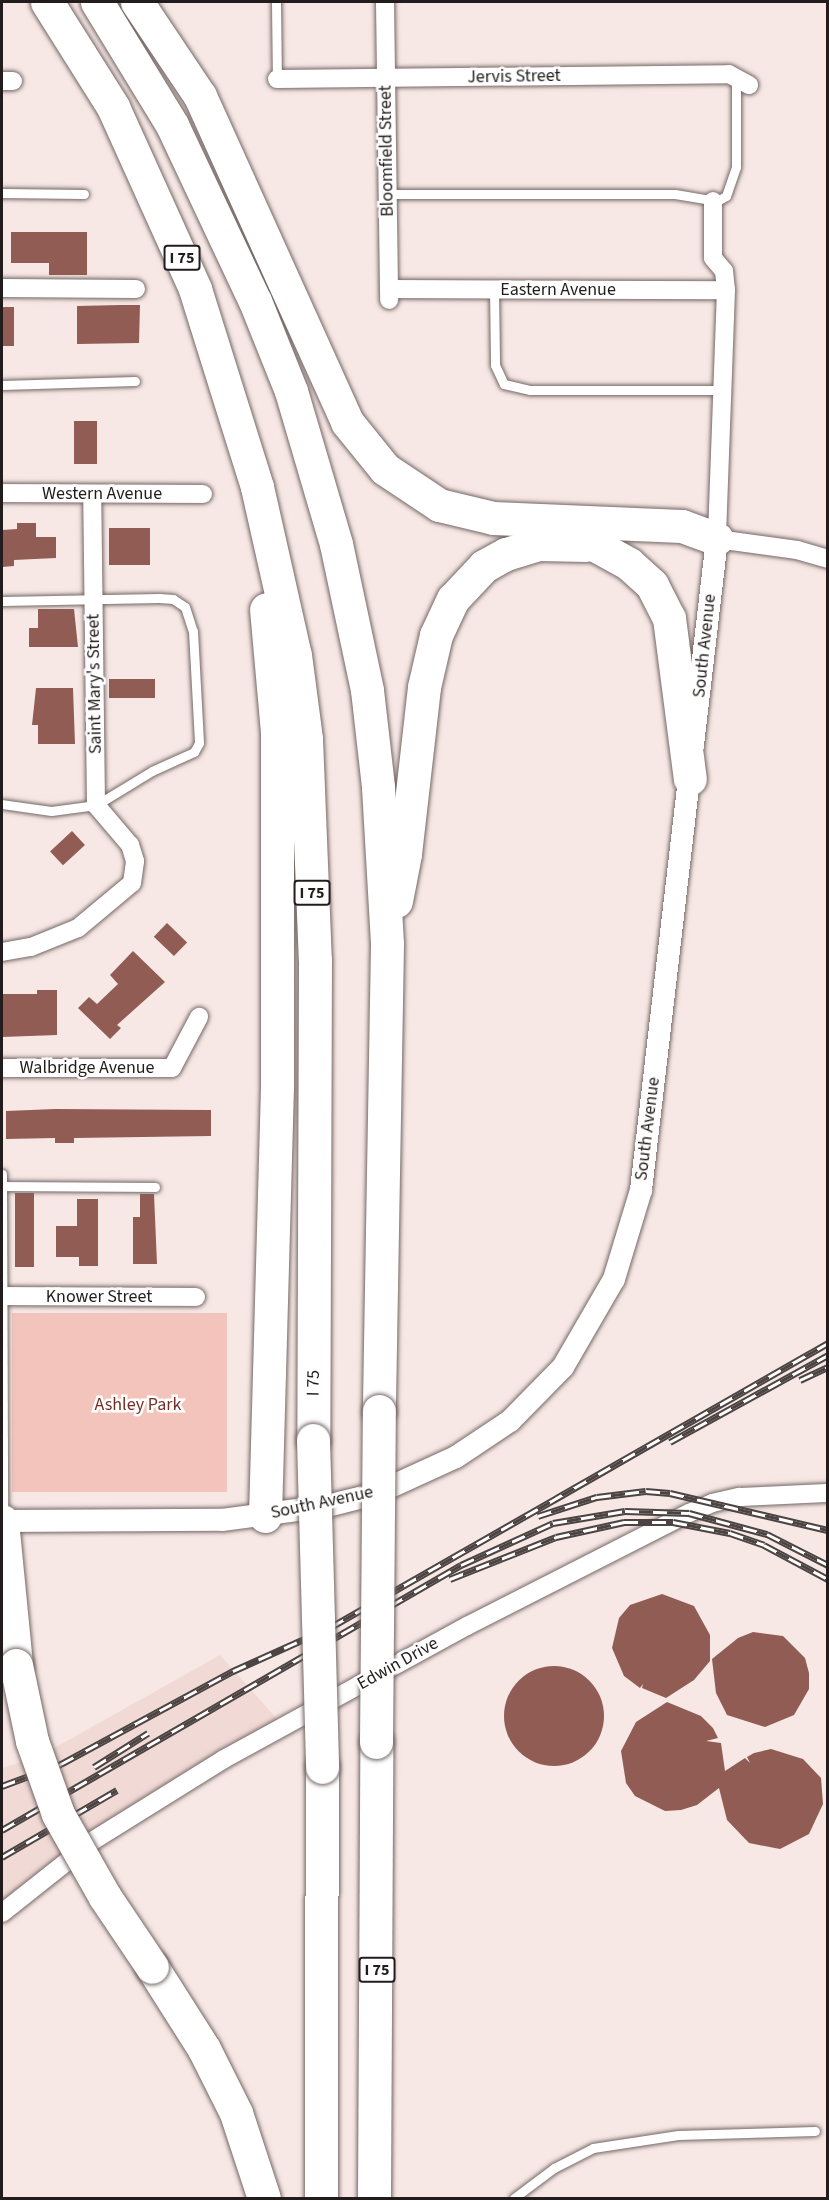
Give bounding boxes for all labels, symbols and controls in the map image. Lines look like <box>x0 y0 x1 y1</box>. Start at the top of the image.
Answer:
street label: Jervis Street <box>467 65 561 89</box>
street label: Bloomfield Street <box>375 85 399 217</box>
road number: I 75 <box>162 245 201 271</box>
street label: Eastern Avenue <box>500 279 616 301</box>
street label: Western Avenue <box>42 483 162 505</box>
street label: South Avenue <box>689 593 721 699</box>
street label: Saint Mary's Street <box>83 614 107 754</box>
road number: I 75 <box>292 880 332 906</box>
street label: Walbridge Avenue <box>20 1057 154 1079</box>
street label: South Avenue <box>631 1076 665 1182</box>
street label: Knower Street <box>46 1286 152 1308</box>
street label: I 75 <box>303 1370 325 1396</box>
park label: Ashley Park <box>95 1394 181 1416</box>
street label: South Avenue <box>269 1482 375 1524</box>
street label: Edwin Drive <box>354 1633 442 1695</box>
road number: I 75 <box>358 1957 397 1983</box>

